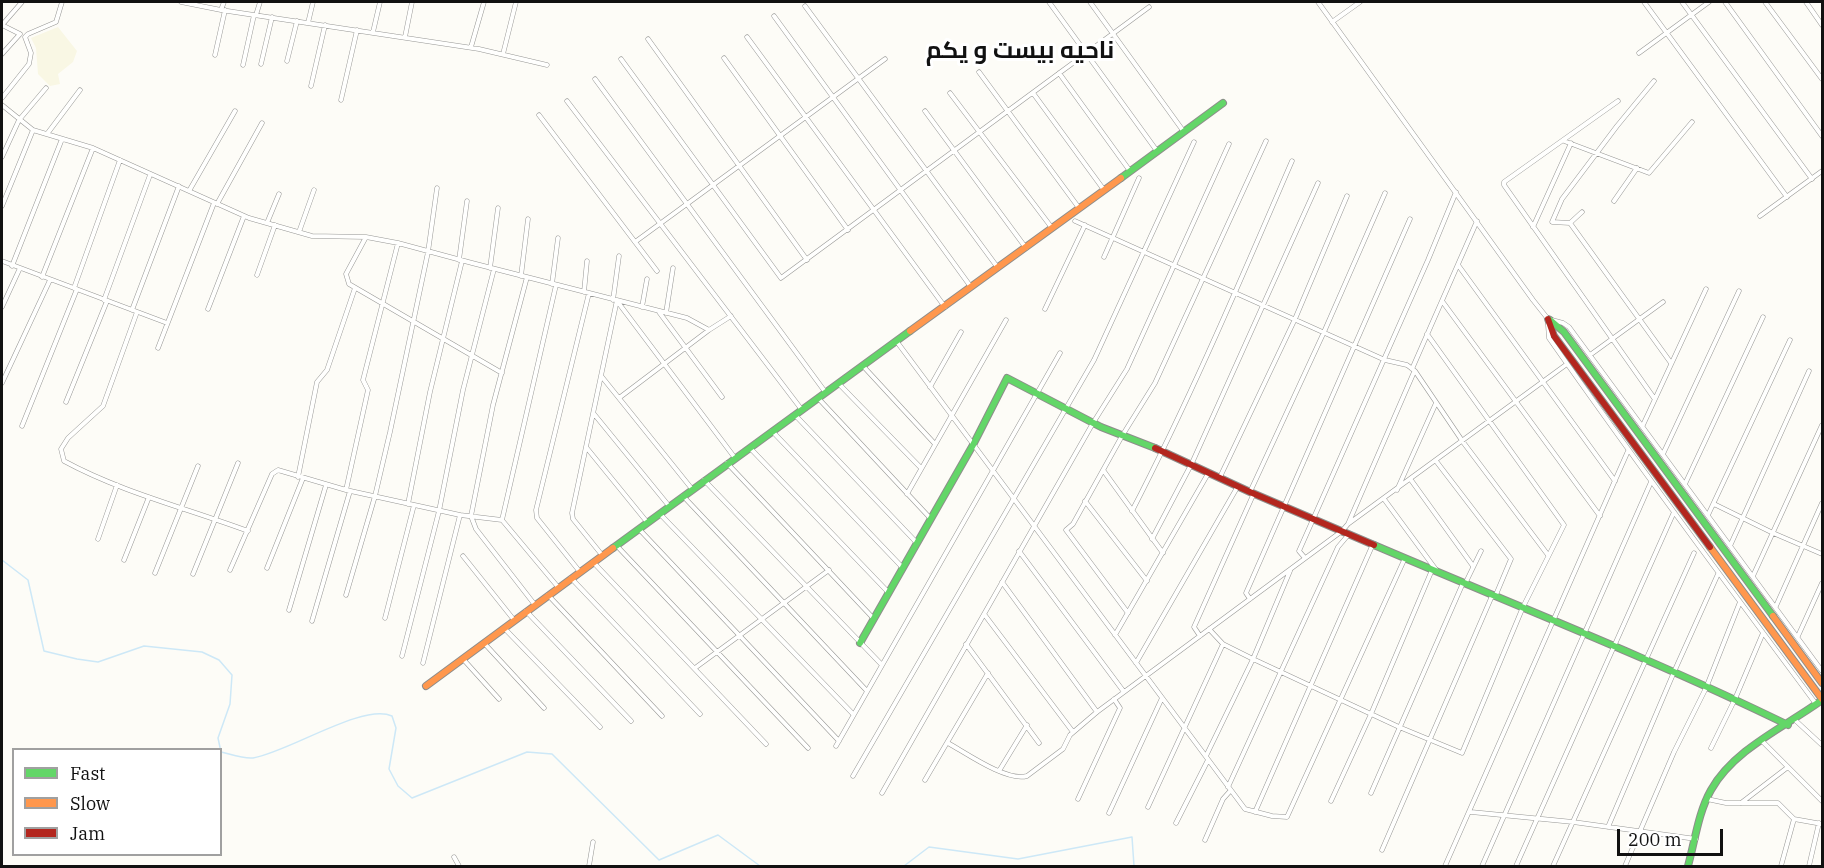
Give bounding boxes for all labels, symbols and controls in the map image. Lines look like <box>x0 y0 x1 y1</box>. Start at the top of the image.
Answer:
district label: ناحیه بیست و یکم <box>926 37 1114 65</box>
legend <box>12 748 222 856</box>
text: Fast <box>70 762 105 785</box>
text: Slow <box>70 792 110 815</box>
scale bar <box>1620 817 1726 855</box>
text: Jam <box>70 822 105 845</box>
text: 200 m <box>1628 828 1682 851</box>

